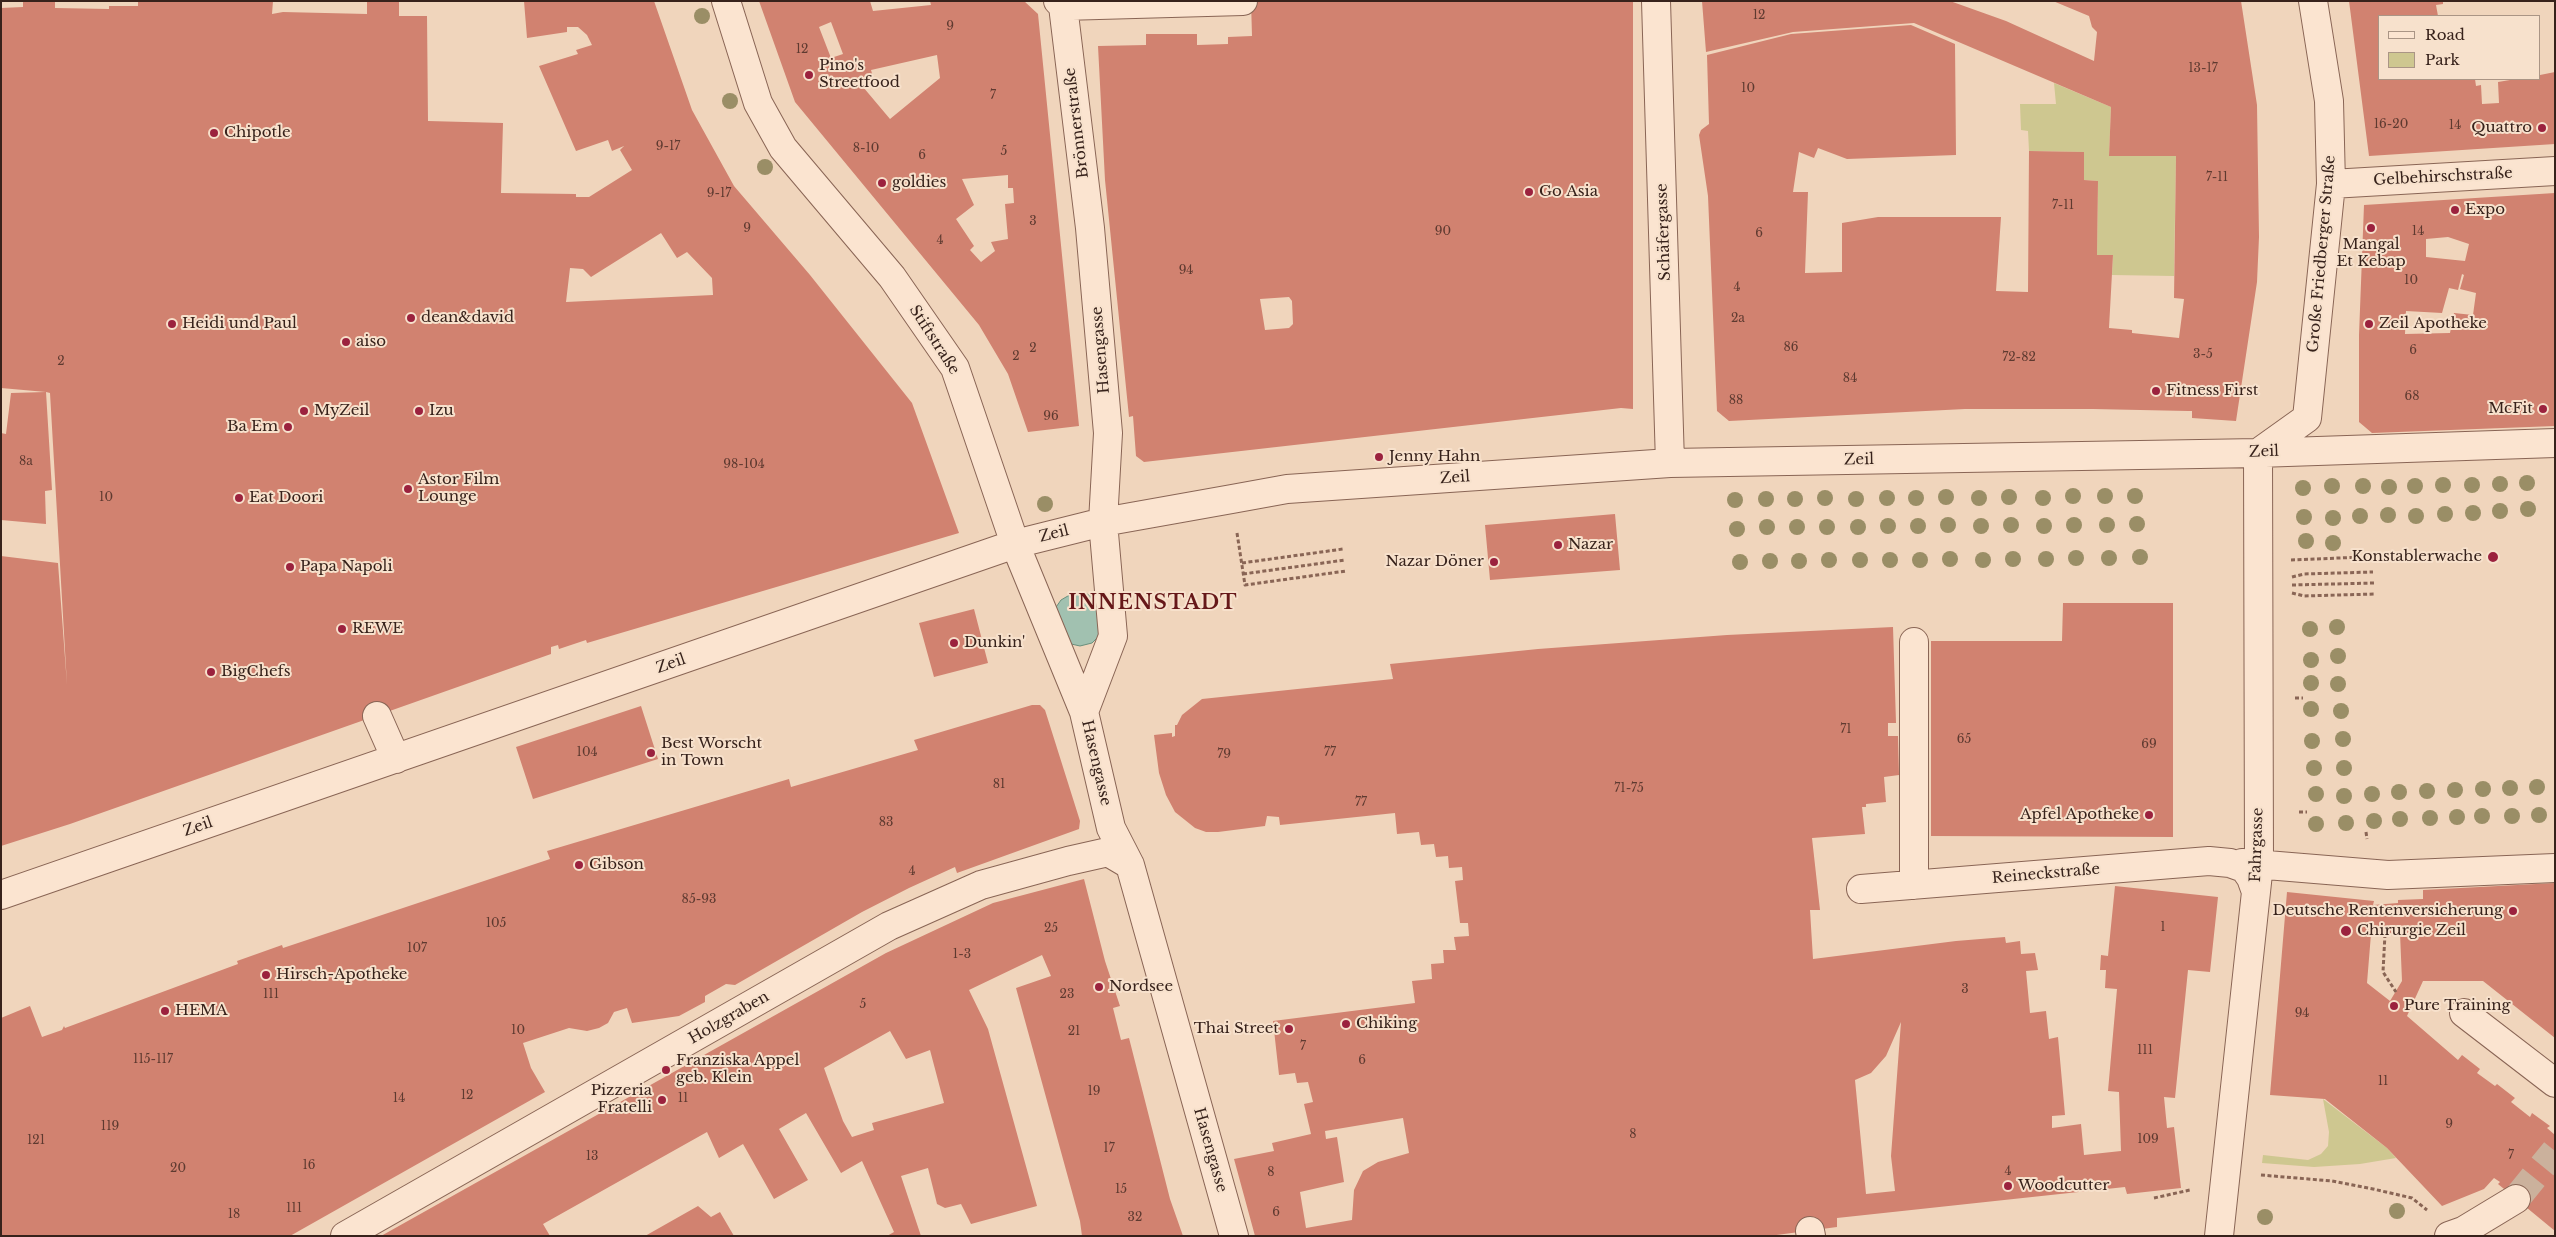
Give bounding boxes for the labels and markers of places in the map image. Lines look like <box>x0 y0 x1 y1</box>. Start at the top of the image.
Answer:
place label: Pino's Streetfood <box>819 57 900 92</box>
marker: Pino's Streetfood <box>803 69 815 81</box>
place label: Quattro <box>2471 119 2532 137</box>
marker: Quattro <box>2536 122 2548 134</box>
place label: Chipotle <box>224 124 291 142</box>
marker: Chipotle <box>208 127 220 139</box>
place label: goldies <box>892 174 946 192</box>
marker: goldies <box>876 177 888 189</box>
place label: Go Asia <box>1539 183 1598 201</box>
marker: Go Asia <box>1523 186 1535 198</box>
place label: Expo <box>2465 201 2505 219</box>
marker: Expo <box>2449 204 2461 216</box>
marker: Mangal Et Kebap <box>2365 222 2377 234</box>
place label: Mangal Et Kebap <box>2336 236 2406 271</box>
place label: dean&david <box>421 309 514 327</box>
marker: dean&david <box>405 312 417 324</box>
place label: Heidi und Paul <box>182 315 297 333</box>
place label: Zeil Apotheke <box>2379 315 2487 333</box>
marker: Heidi und Paul <box>166 318 178 330</box>
marker: Zeil Apotheke <box>2363 318 2375 330</box>
place label: aiso <box>356 333 386 351</box>
marker: aiso <box>340 336 352 348</box>
place label: Fitness First <box>2166 382 2258 400</box>
marker: Fitness First <box>2150 385 2162 397</box>
place label: McFit <box>2488 400 2533 418</box>
place label: MyZeil <box>314 402 369 420</box>
place label: Izu <box>429 402 454 420</box>
marker: McFit <box>2537 403 2549 415</box>
marker: MyZeil <box>298 405 310 417</box>
marker: Izu <box>413 405 425 417</box>
place label: Ba Em <box>227 418 278 436</box>
marker: Ba Em <box>282 421 294 433</box>
place label: Jenny Hahn <box>1389 448 1480 466</box>
marker: Jenny Hahn <box>1373 451 1385 463</box>
place label: Astor Film Lounge <box>418 471 499 506</box>
marker: Astor Film Lounge <box>402 483 414 495</box>
place label: Eat Doori <box>249 489 323 507</box>
marker: Eat Doori <box>233 492 245 504</box>
place label: Nazar <box>1568 536 1613 554</box>
marker: Nazar <box>1552 539 1564 551</box>
place label: Konstablerwache <box>2351 548 2482 566</box>
marker: Konstablerwache <box>2486 550 2500 564</box>
place label: Nazar Döner <box>1385 553 1484 571</box>
marker: Nazar Döner <box>1488 556 1500 568</box>
place label: Papa Napoli <box>300 558 393 576</box>
marker: Papa Napoli <box>284 561 296 573</box>
place label: REWE <box>352 620 403 638</box>
marker: REWE <box>336 623 348 635</box>
place label: Dunkin' <box>964 634 1025 652</box>
marker: Dunkin' <box>948 637 960 649</box>
place label: BigChefs <box>221 663 291 681</box>
marker: BigChefs <box>205 666 217 678</box>
place label: Best Worscht in Town <box>661 735 762 770</box>
marker: Best Worscht in Town <box>645 747 657 759</box>
place label: Apfel Apotheke <box>2020 806 2139 824</box>
marker: Apfel Apotheke <box>2143 809 2155 821</box>
place label: Gibson <box>589 856 644 874</box>
marker: Gibson <box>573 859 585 871</box>
place label: Deutsche Rentenversicherung <box>2272 902 2503 920</box>
marker: Deutsche Rentenversicherung <box>2507 905 2519 917</box>
place label: Chirurgie Zeil <box>2357 922 2466 940</box>
marker: Chirurgie Zeil <box>2339 924 2353 938</box>
place label: Hirsch-Apotheke <box>276 966 407 984</box>
marker: Hirsch-Apotheke <box>260 969 272 981</box>
place label: Nordsee <box>1109 978 1173 996</box>
marker: Nordsee <box>1093 981 1105 993</box>
place label: Pure Training <box>2404 997 2511 1015</box>
marker: Pure Training <box>2388 1000 2400 1012</box>
place label: HEMA <box>175 1002 228 1020</box>
marker: HEMA <box>159 1005 171 1017</box>
place label: Chiking <box>1356 1015 1417 1033</box>
marker: Chiking <box>1340 1018 1352 1030</box>
place label: Thai Street <box>1194 1020 1279 1038</box>
marker: Thai Street <box>1283 1023 1295 1035</box>
place label: Franziska Appel geb. Klein <box>676 1052 799 1087</box>
marker: Franziska Appel geb. Klein <box>660 1064 672 1076</box>
place label: Pizzeria Fratelli <box>591 1082 652 1117</box>
marker: Pizzeria Fratelli <box>656 1094 668 1106</box>
place label: Woodcutter <box>2018 1177 2109 1195</box>
marker: Woodcutter <box>2002 1180 2014 1192</box>

